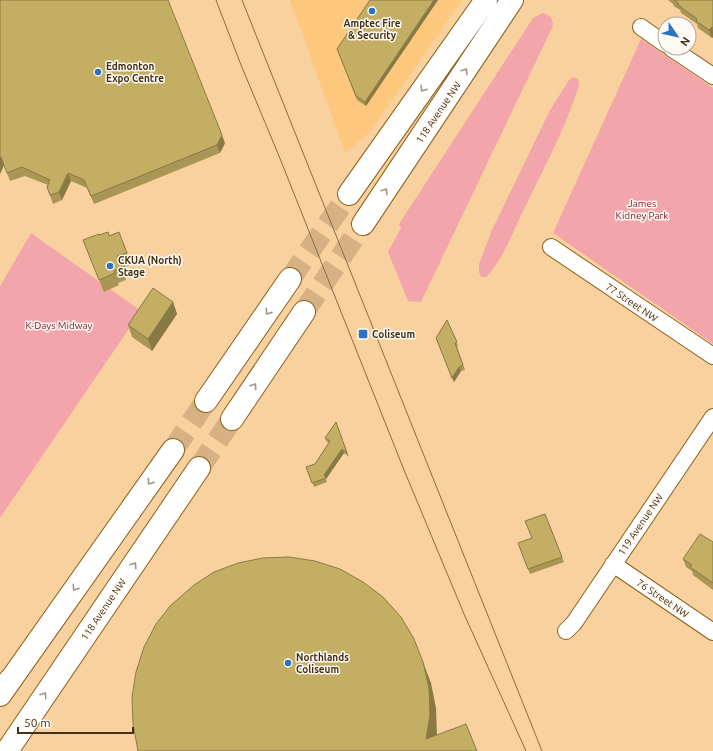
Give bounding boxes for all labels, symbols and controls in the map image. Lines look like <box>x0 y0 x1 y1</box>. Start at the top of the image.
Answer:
marker: Amptec Fire & Security <box>367 6 377 16</box>
north arrow <box>657 16 697 56</box>
place label: Amptec Fire & Security <box>343 18 401 41</box>
text: N <box>678 35 693 48</box>
place label: Edmonton Expo Centre <box>106 61 164 84</box>
marker: Edmonton Expo Centre <box>93 67 103 77</box>
one-way arrow <box>460 69 467 76</box>
street label: 118 Avenue NW <box>414 80 463 145</box>
one-way arrow <box>420 85 428 92</box>
one-way arrow <box>380 188 387 195</box>
park label: James Kidney Park <box>616 198 668 221</box>
place label: CKUA (North) Stage <box>118 255 182 278</box>
marker: CKUA (North) Stage <box>105 261 115 271</box>
street label: 77 Street NW <box>604 281 660 324</box>
one-way arrow <box>266 307 273 314</box>
park label: K-Days Midway <box>26 320 93 331</box>
marker: Coliseum <box>357 328 369 340</box>
place label: Coliseum <box>372 329 415 340</box>
one-way arrow <box>249 383 257 390</box>
one-way arrow <box>147 478 155 485</box>
street label: 119 Avenue NW <box>616 492 665 557</box>
one-way arrow <box>129 562 137 569</box>
street label: 118 Avenue NW <box>79 577 128 642</box>
street label: 76 Street NW <box>635 577 691 620</box>
one-way arrow <box>72 584 80 591</box>
place label: Northlands Coliseum <box>296 652 349 675</box>
marker: Northlands Coliseum <box>283 658 293 668</box>
one-way arrow <box>40 692 47 699</box>
scale bar <box>18 709 133 735</box>
text: 50 m <box>24 716 51 729</box>

